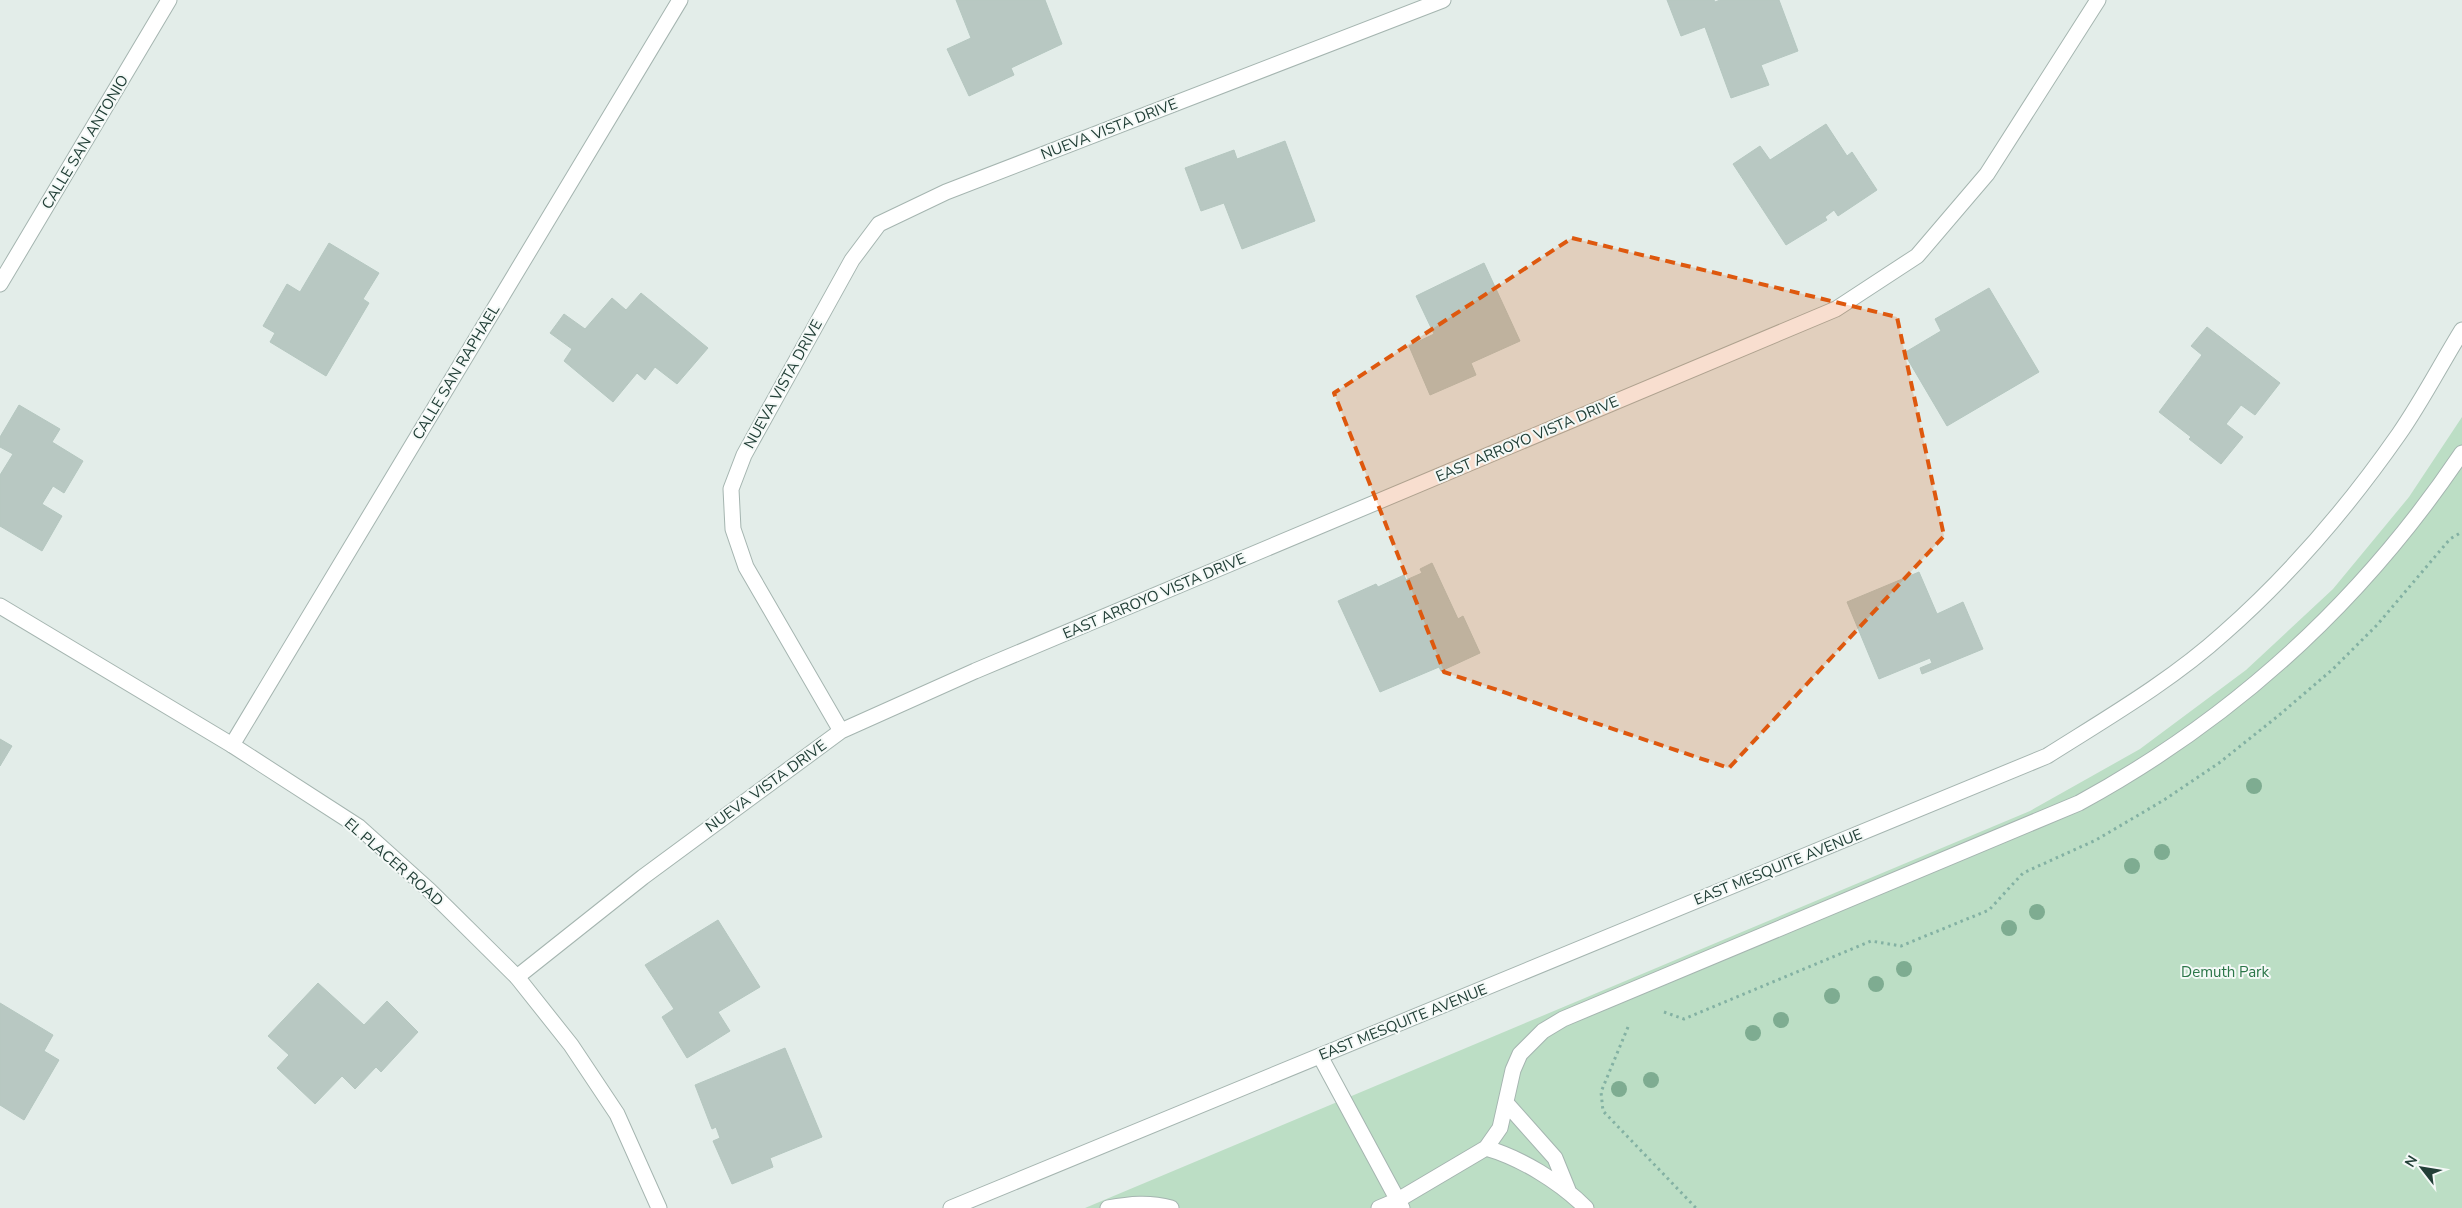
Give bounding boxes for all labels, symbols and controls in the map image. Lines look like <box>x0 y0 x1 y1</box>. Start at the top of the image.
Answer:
street label: CALLE SAN ANTONIO <box>37 71 133 213</box>
street label: NUEVA VISTA DRIVE <box>1038 94 1180 164</box>
street label: CALLE SAN RAPHAEL <box>408 301 504 443</box>
street label: NUEVA VISTA DRIVE <box>739 316 827 452</box>
street label: EAST ARROYO VISTA DRIVE <box>1433 391 1621 487</box>
street label: EAST ARROYO VISTA DRIVE <box>1060 548 1248 644</box>
street label: NUEVA VISTA DRIVE <box>702 735 830 837</box>
street label: EL PLACER ROAD <box>340 813 448 911</box>
street label: EAST MESQUITE AVENUE <box>1691 824 1865 910</box>
park label: Demuth Park <box>2181 962 2269 982</box>
street label: EAST MESQUITE AVENUE <box>1316 979 1490 1065</box>
north arrow <box>2397 1143 2447 1193</box>
text: N <box>2400 1152 2422 1171</box>

